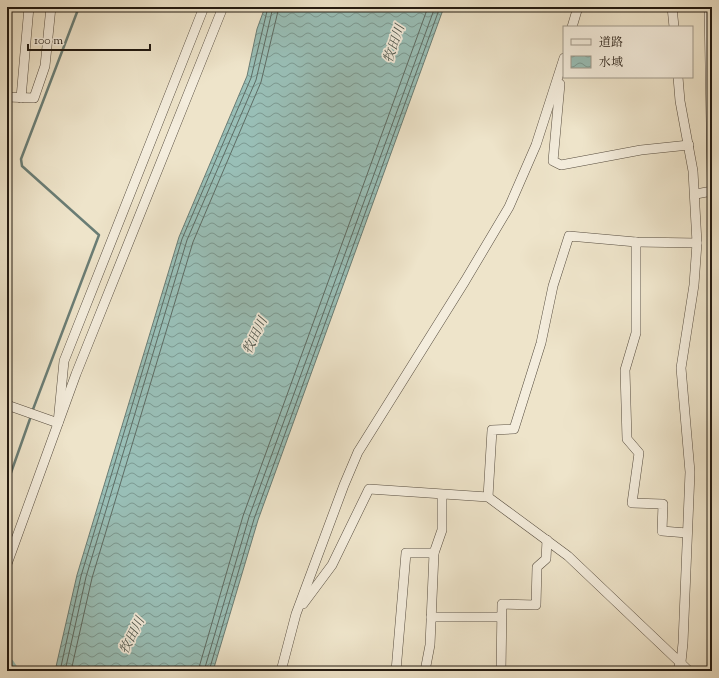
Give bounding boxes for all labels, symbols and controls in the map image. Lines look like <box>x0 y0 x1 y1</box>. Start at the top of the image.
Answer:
water label: 牧田川 <box>380 21 411 65</box>
scale bar <box>28 26 150 52</box>
legend <box>563 26 693 78</box>
text: 100 m <box>34 32 63 50</box>
text: 道路 <box>599 34 623 52</box>
text: 水域 <box>599 54 623 72</box>
water label: 牧田川 <box>239 313 274 357</box>
water label: 牧田川 <box>116 613 151 657</box>

